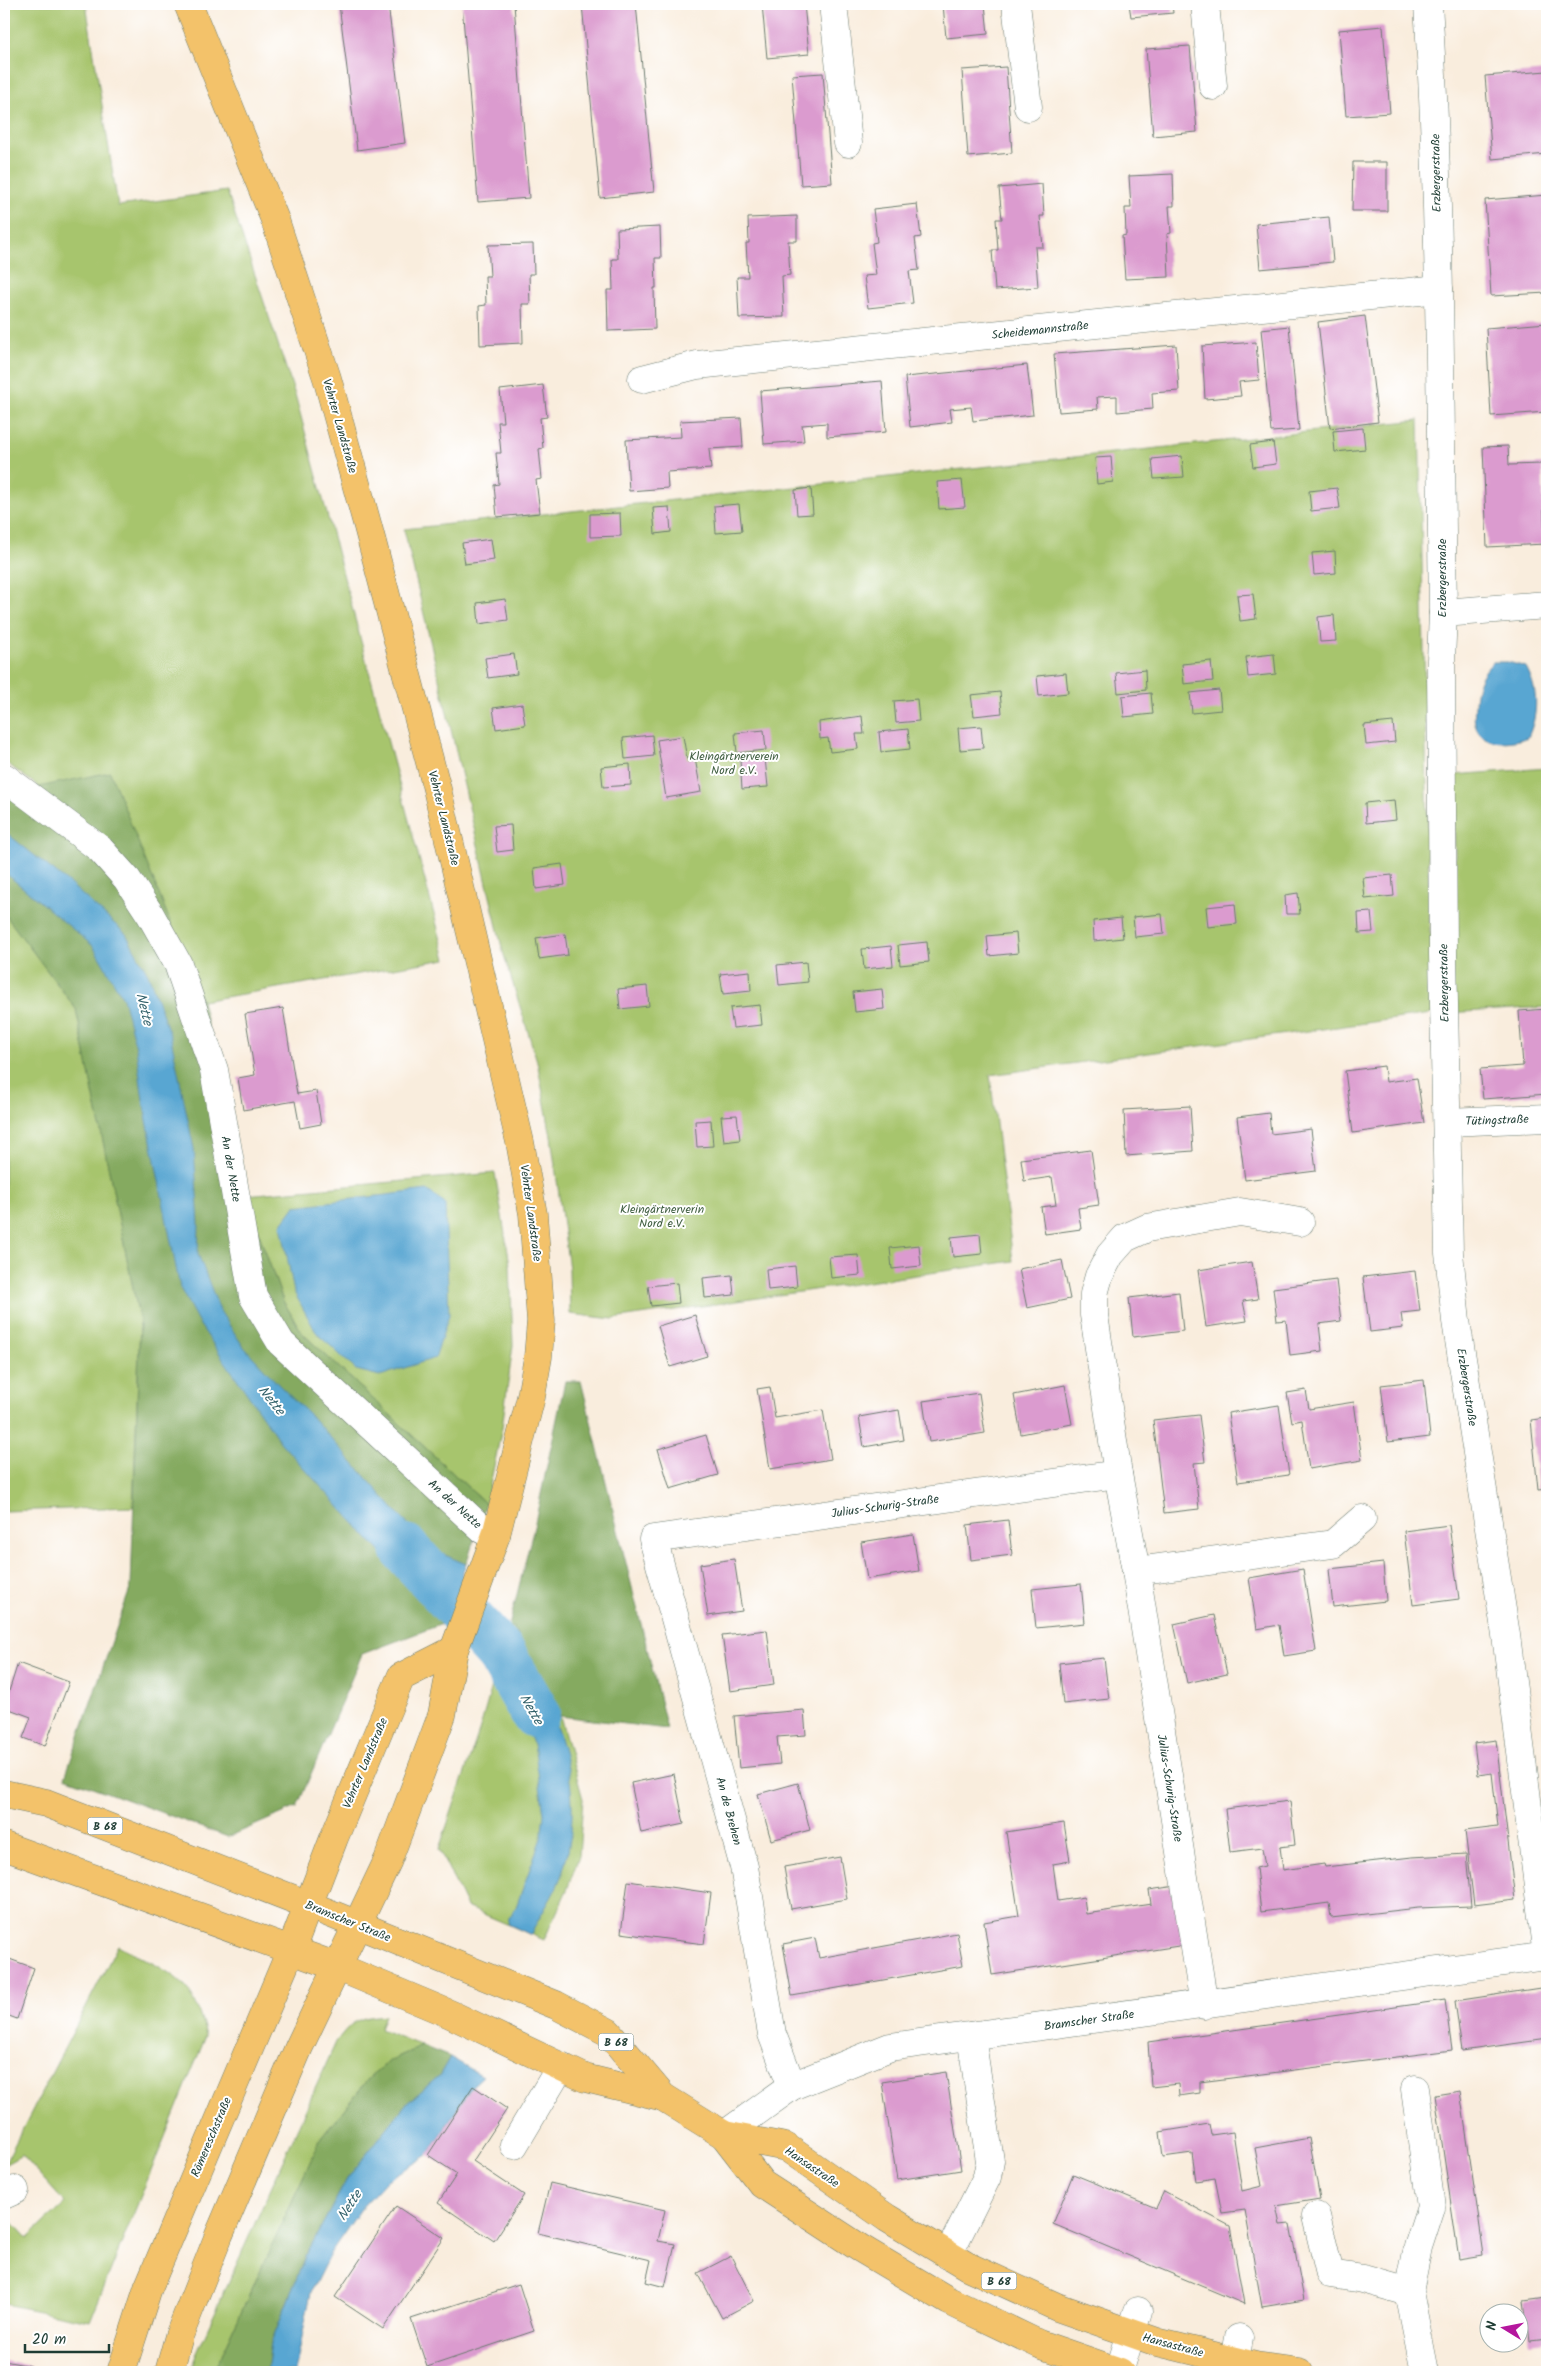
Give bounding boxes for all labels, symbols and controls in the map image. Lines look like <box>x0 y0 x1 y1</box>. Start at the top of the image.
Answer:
street label: Erzbergerstraße <box>1426 133 1447 213</box>
street label: Scheidemannstraße <box>991 316 1090 345</box>
street label: Vehrter Landstraße <box>317 377 362 476</box>
street label: Erzbergerstraße <box>1433 538 1452 617</box>
park label: Kleingärtnerverein Nord e.V. <box>689 747 779 780</box>
street label: Vehrter Landstraße <box>423 769 465 868</box>
street label: Erzbergerstraße <box>1434 943 1455 1023</box>
water label: Nette <box>129 991 159 1030</box>
street label: Tütingstraße <box>1465 1110 1530 1131</box>
street label: An der Nette <box>215 1134 246 1204</box>
street label: Vehrter Landstraße <box>514 1164 547 1263</box>
park label: Kleingärtnerverin Nord e.V. <box>620 1200 704 1233</box>
street label: Erzbergerstraße <box>1451 1347 1482 1428</box>
water label: Nette <box>252 1381 291 1422</box>
street label: An der Nette <box>423 1475 486 1534</box>
street label: Julius-Schurig-Straße <box>830 1489 941 1523</box>
water label: Nette <box>513 1690 550 1731</box>
street label: Vehrter Landstraße <box>338 1714 393 1812</box>
street label: Julius-Schurig-Straße <box>1152 1733 1187 1844</box>
street label: An de Brehen <box>710 1775 747 1847</box>
road number: B 68 <box>88 1818 122 1834</box>
street label: Bramscher Straße <box>302 1896 394 1948</box>
street label: Bramscher Straße <box>1043 2005 1136 2036</box>
road number: B 68 <box>598 2034 634 2050</box>
street label: Römereschstraße <box>186 2094 237 2180</box>
street label: Hansastraße <box>780 2142 843 2193</box>
water label: Nette <box>332 2184 369 2225</box>
road number: B 68 <box>982 2272 1016 2290</box>
north arrow <box>1478 2304 1528 2354</box>
text: N <box>1481 2319 1504 2332</box>
scale bar <box>25 2321 109 2353</box>
text: 20 m <box>32 2328 66 2352</box>
street label: Hansastraße <box>1140 2328 1206 2363</box>

